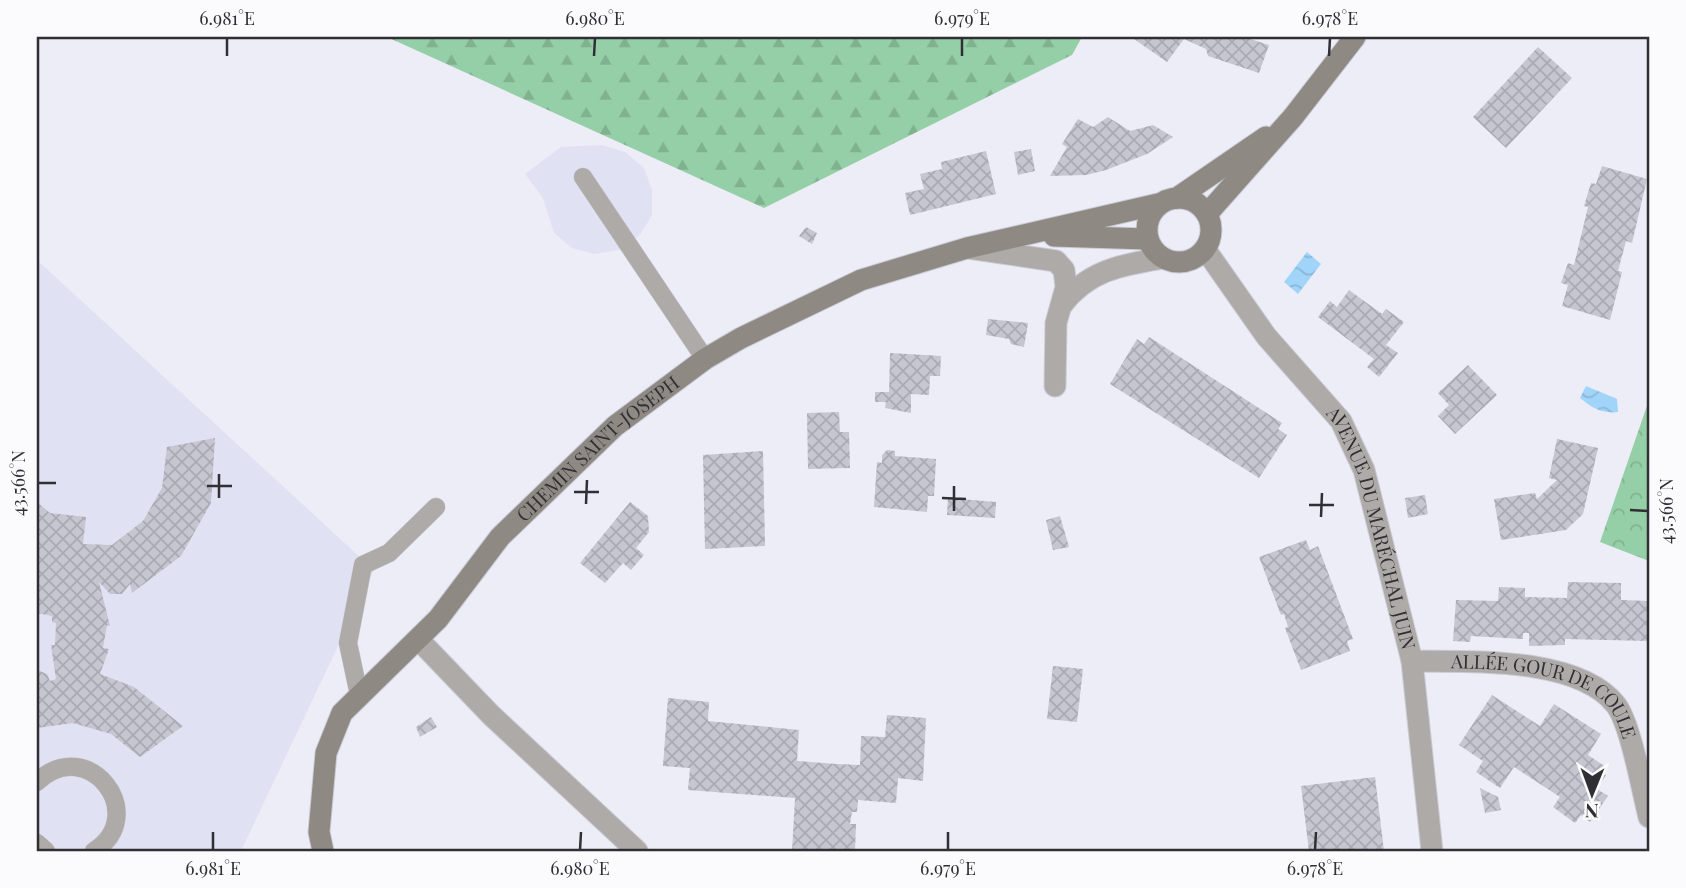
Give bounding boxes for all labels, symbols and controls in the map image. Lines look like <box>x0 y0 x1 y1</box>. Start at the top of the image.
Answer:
text: 6.981°E <box>199 6 255 30</box>
text: 6.980°E <box>565 6 625 30</box>
text: 6.979°E <box>934 6 990 30</box>
text: 6.978°E <box>1302 6 1358 30</box>
street label: CHEMIN SAINT-JOSEPH <box>510 369 684 527</box>
street label: AVENUE DU MARÉCHAL JUIN <box>1321 399 1423 652</box>
text: 43.566°N <box>6 450 30 516</box>
text: 43.566°N <box>1654 478 1678 544</box>
street label: ALLÉE GOUR DE COULE <box>1450 647 1643 742</box>
north arrow <box>1556 758 1626 828</box>
text: N <box>1584 799 1599 825</box>
text: 6.981°E <box>185 856 241 880</box>
text: 6.980°E <box>550 856 610 880</box>
text: 6.979°E <box>920 856 976 880</box>
text: 6.978°E <box>1287 856 1343 880</box>

